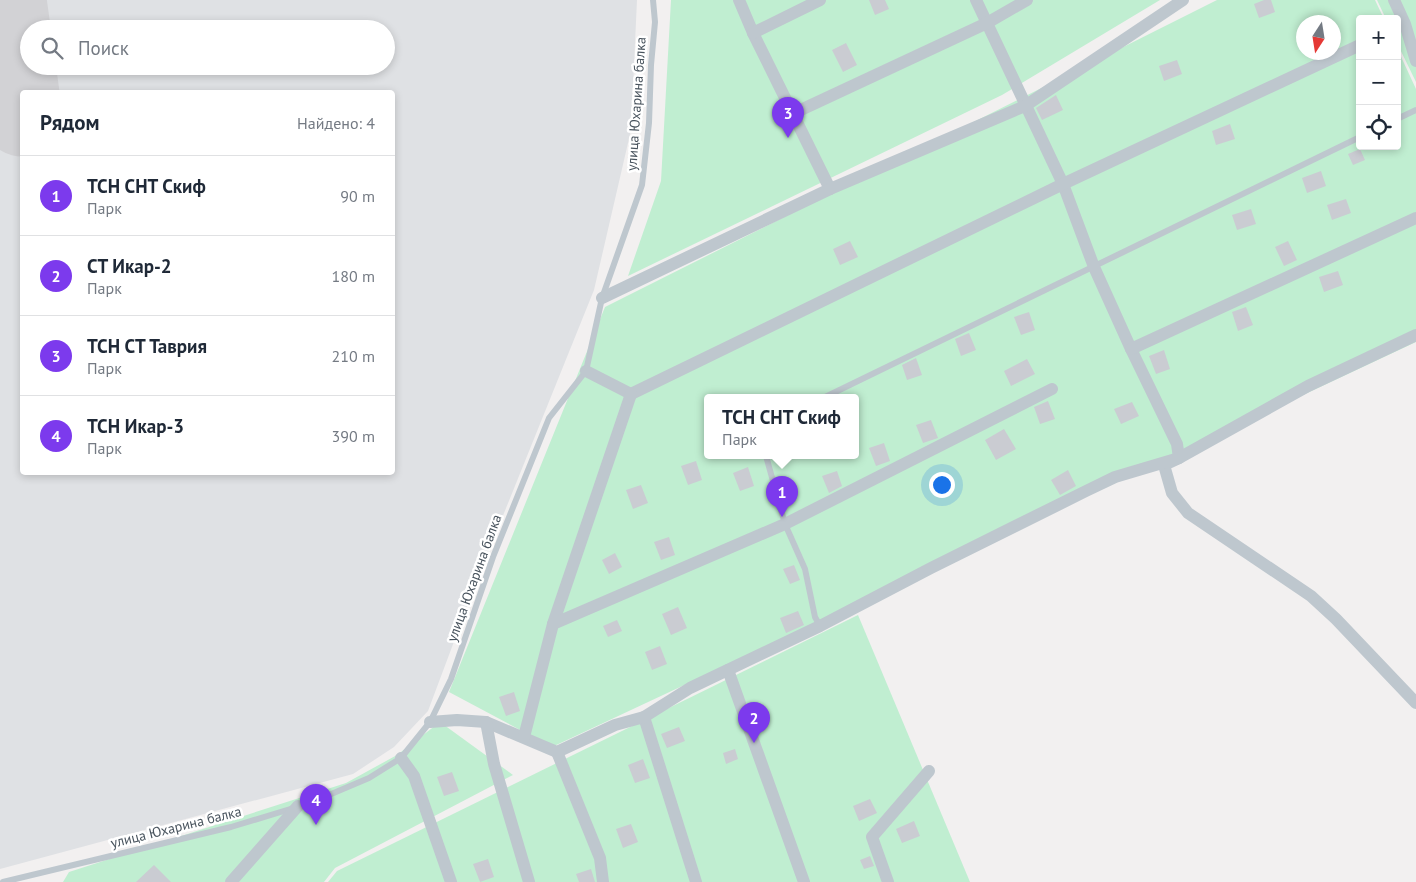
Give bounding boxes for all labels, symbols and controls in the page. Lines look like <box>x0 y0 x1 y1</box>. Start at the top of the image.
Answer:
north arrow <box>1296 15 1341 60</box>
map controls <box>1356 15 1401 150</box>
button: + <box>1356 15 1401 60</box>
search box <box>20 20 395 75</box>
icon: search <box>38 34 66 62</box>
text: Поиск <box>78 36 129 60</box>
street label: улица Юхарина балка <box>622 36 650 172</box>
button: − <box>1356 60 1401 105</box>
pin: 3 <box>772 97 804 138</box>
button: locate <box>1356 105 1401 150</box>
text: Рядом <box>40 109 99 136</box>
text: Найдено: 4 <box>297 113 375 133</box>
text: ТСН СНТ Скиф <box>87 174 206 198</box>
text: 1 <box>51 186 61 206</box>
text: 90 m <box>340 186 375 206</box>
text: Парк <box>87 198 122 218</box>
text: СТ Икар-2 <box>87 254 172 278</box>
text: 2 <box>51 266 61 286</box>
text: 180 m <box>332 266 375 286</box>
text: Парк <box>87 278 122 298</box>
text: ТСН СТ Таврия <box>87 334 207 358</box>
text: 3 <box>51 346 61 366</box>
text: 210 m <box>332 346 375 366</box>
text: Парк <box>87 358 122 378</box>
popup <box>704 394 859 459</box>
text: ТСН СНТ Скиф <box>722 405 841 429</box>
text: ТСН Икар-3 <box>87 414 184 438</box>
text: 4 <box>51 426 61 446</box>
text: 390 m <box>332 426 375 446</box>
text: Парк <box>722 429 757 449</box>
text: Парк <box>87 438 122 458</box>
your location <box>929 472 955 498</box>
pin: 1 <box>766 476 798 517</box>
street label: улица Юхарина балка <box>443 512 505 644</box>
pin: 2 <box>738 702 770 743</box>
pin: 4 <box>300 784 332 825</box>
street label: улица Юхарина балка <box>109 802 243 852</box>

